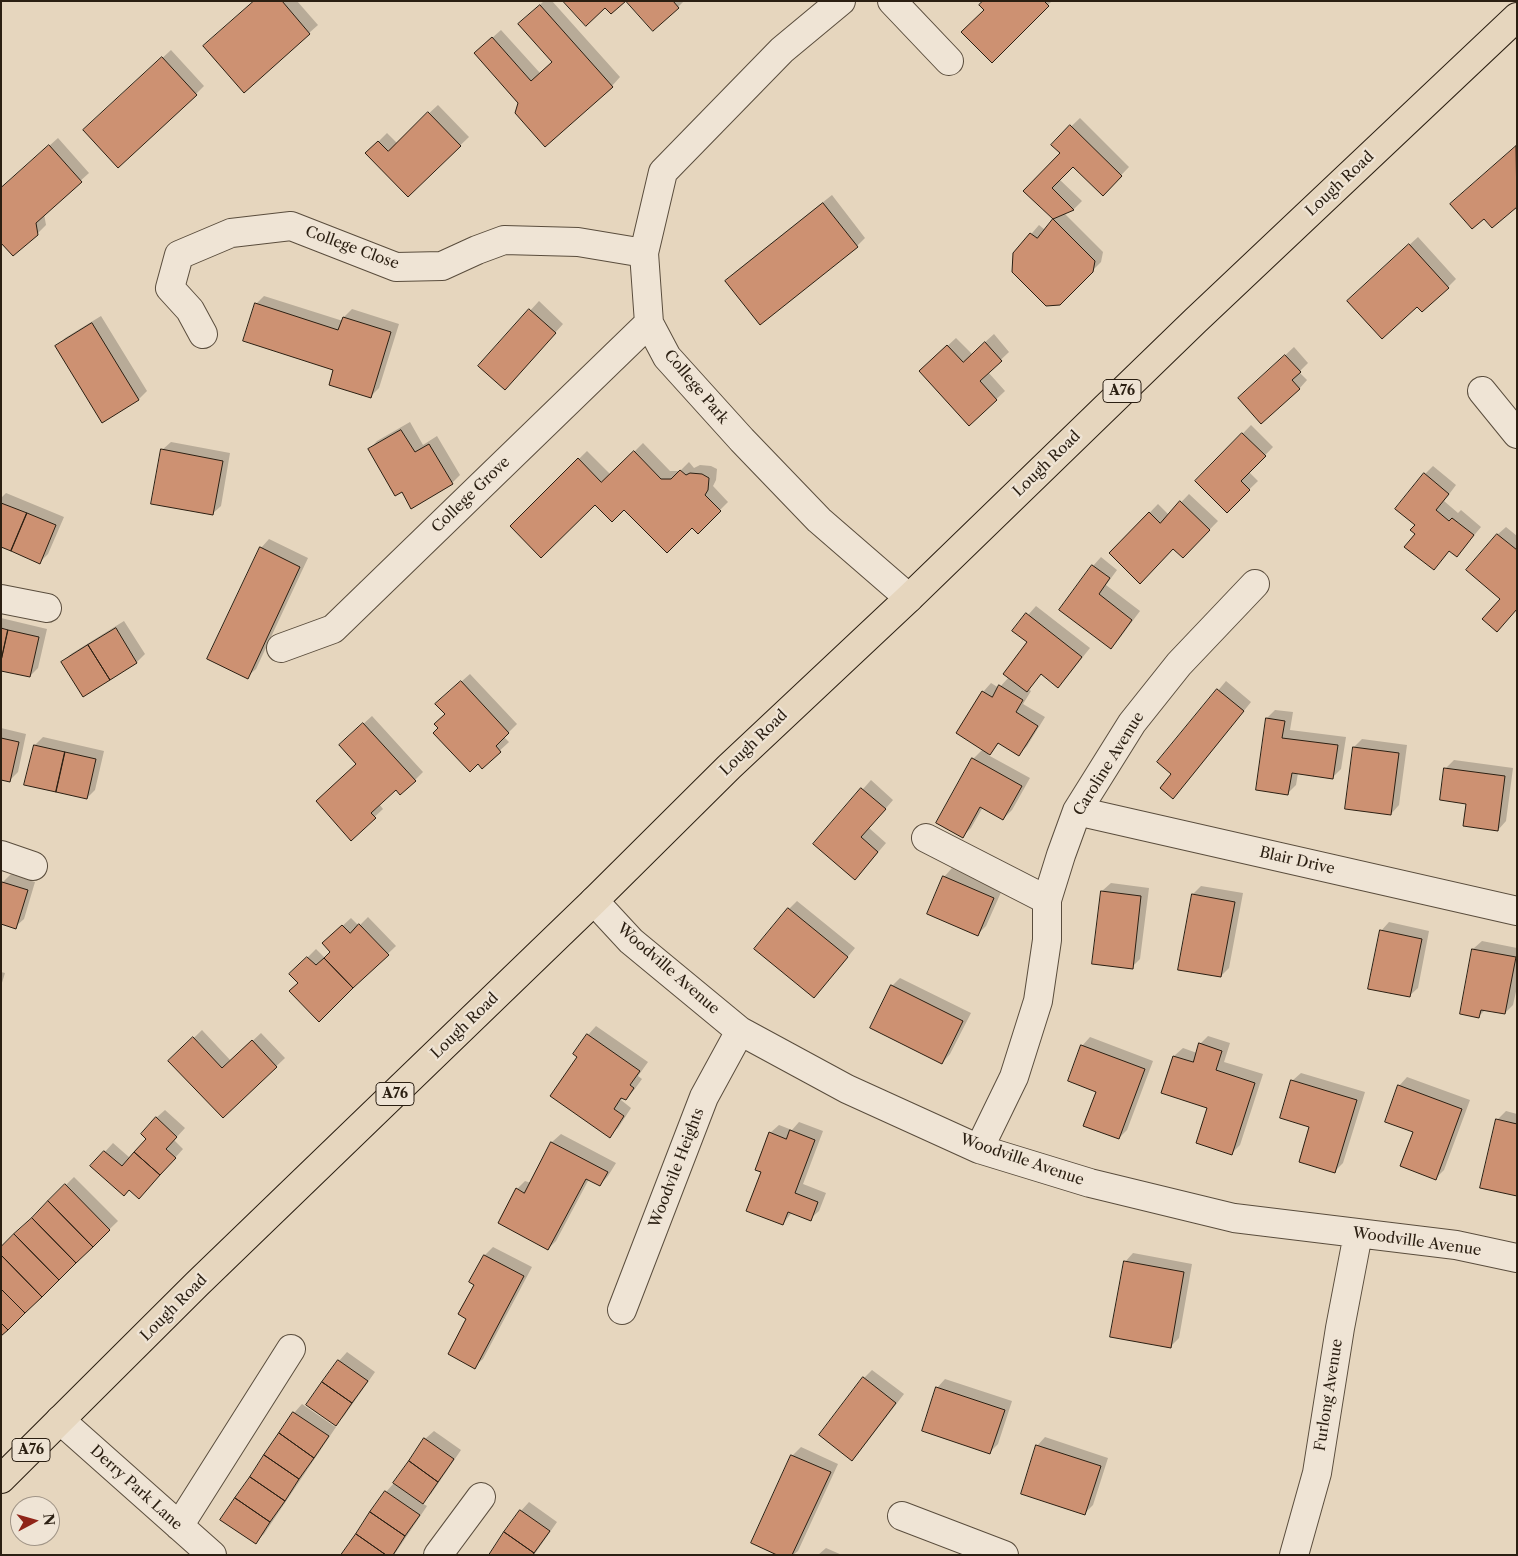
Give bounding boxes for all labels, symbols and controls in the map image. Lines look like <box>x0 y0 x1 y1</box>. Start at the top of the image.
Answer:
street label: Lough Road <box>1302 148 1378 220</box>
street label: College Close <box>303 223 401 273</box>
street label: College Park <box>660 346 732 428</box>
road number: A76 <box>1103 380 1141 402</box>
street label: Lough Road <box>1010 427 1084 501</box>
street label: College Grove <box>428 453 514 537</box>
street label: Lough Road <box>717 706 791 780</box>
street label: Caroline Avenue <box>1070 709 1148 819</box>
street label: Blair Drive <box>1258 844 1336 878</box>
street label: Woodville Avenue <box>613 920 723 1018</box>
street label: Lough Road <box>428 989 502 1063</box>
road number: A76 <box>376 1082 414 1106</box>
street label: Woodvile Heights <box>646 1106 708 1230</box>
street label: Woodville Avenue <box>958 1130 1086 1190</box>
street label: Woodville Avenue <box>1351 1224 1483 1260</box>
street label: Lough Road <box>137 1271 211 1345</box>
street label: Furlong Avenue <box>1311 1338 1347 1452</box>
road number: A76 <box>12 1438 50 1462</box>
street label: Derry Park Lane <box>86 1442 186 1534</box>
north arrow <box>10 1496 60 1546</box>
text: N <box>39 1513 59 1527</box>

